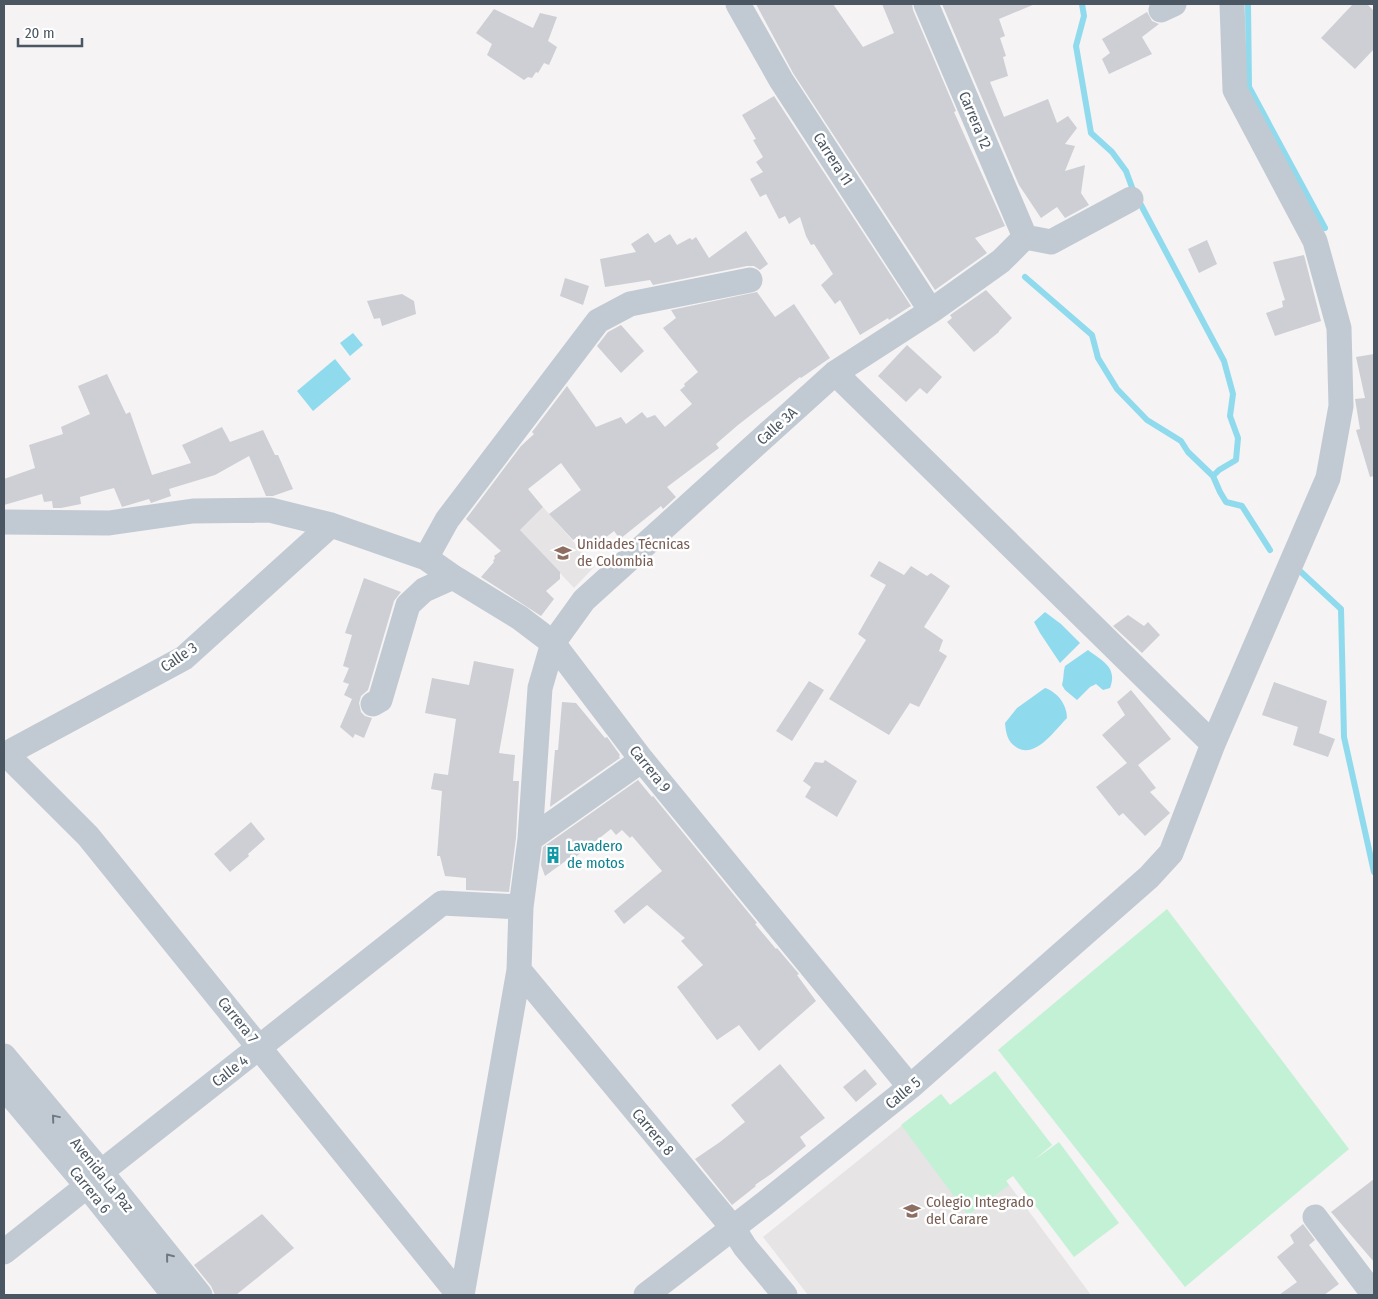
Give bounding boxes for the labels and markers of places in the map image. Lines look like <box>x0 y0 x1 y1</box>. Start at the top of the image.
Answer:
place label: Unidades Técnicas de Colombia <box>577 535 690 570</box>
school or university icon: Unidades Técnicas de Colombia <box>553 543 573 563</box>
place label: Lavadero de motos <box>567 837 624 872</box>
building icon: Lavadero de motos <box>543 845 563 865</box>
place label: Colegio Integrado del Carare <box>926 1193 1034 1228</box>
school or university icon: Colegio Integrado del Carare <box>902 1201 922 1221</box>

